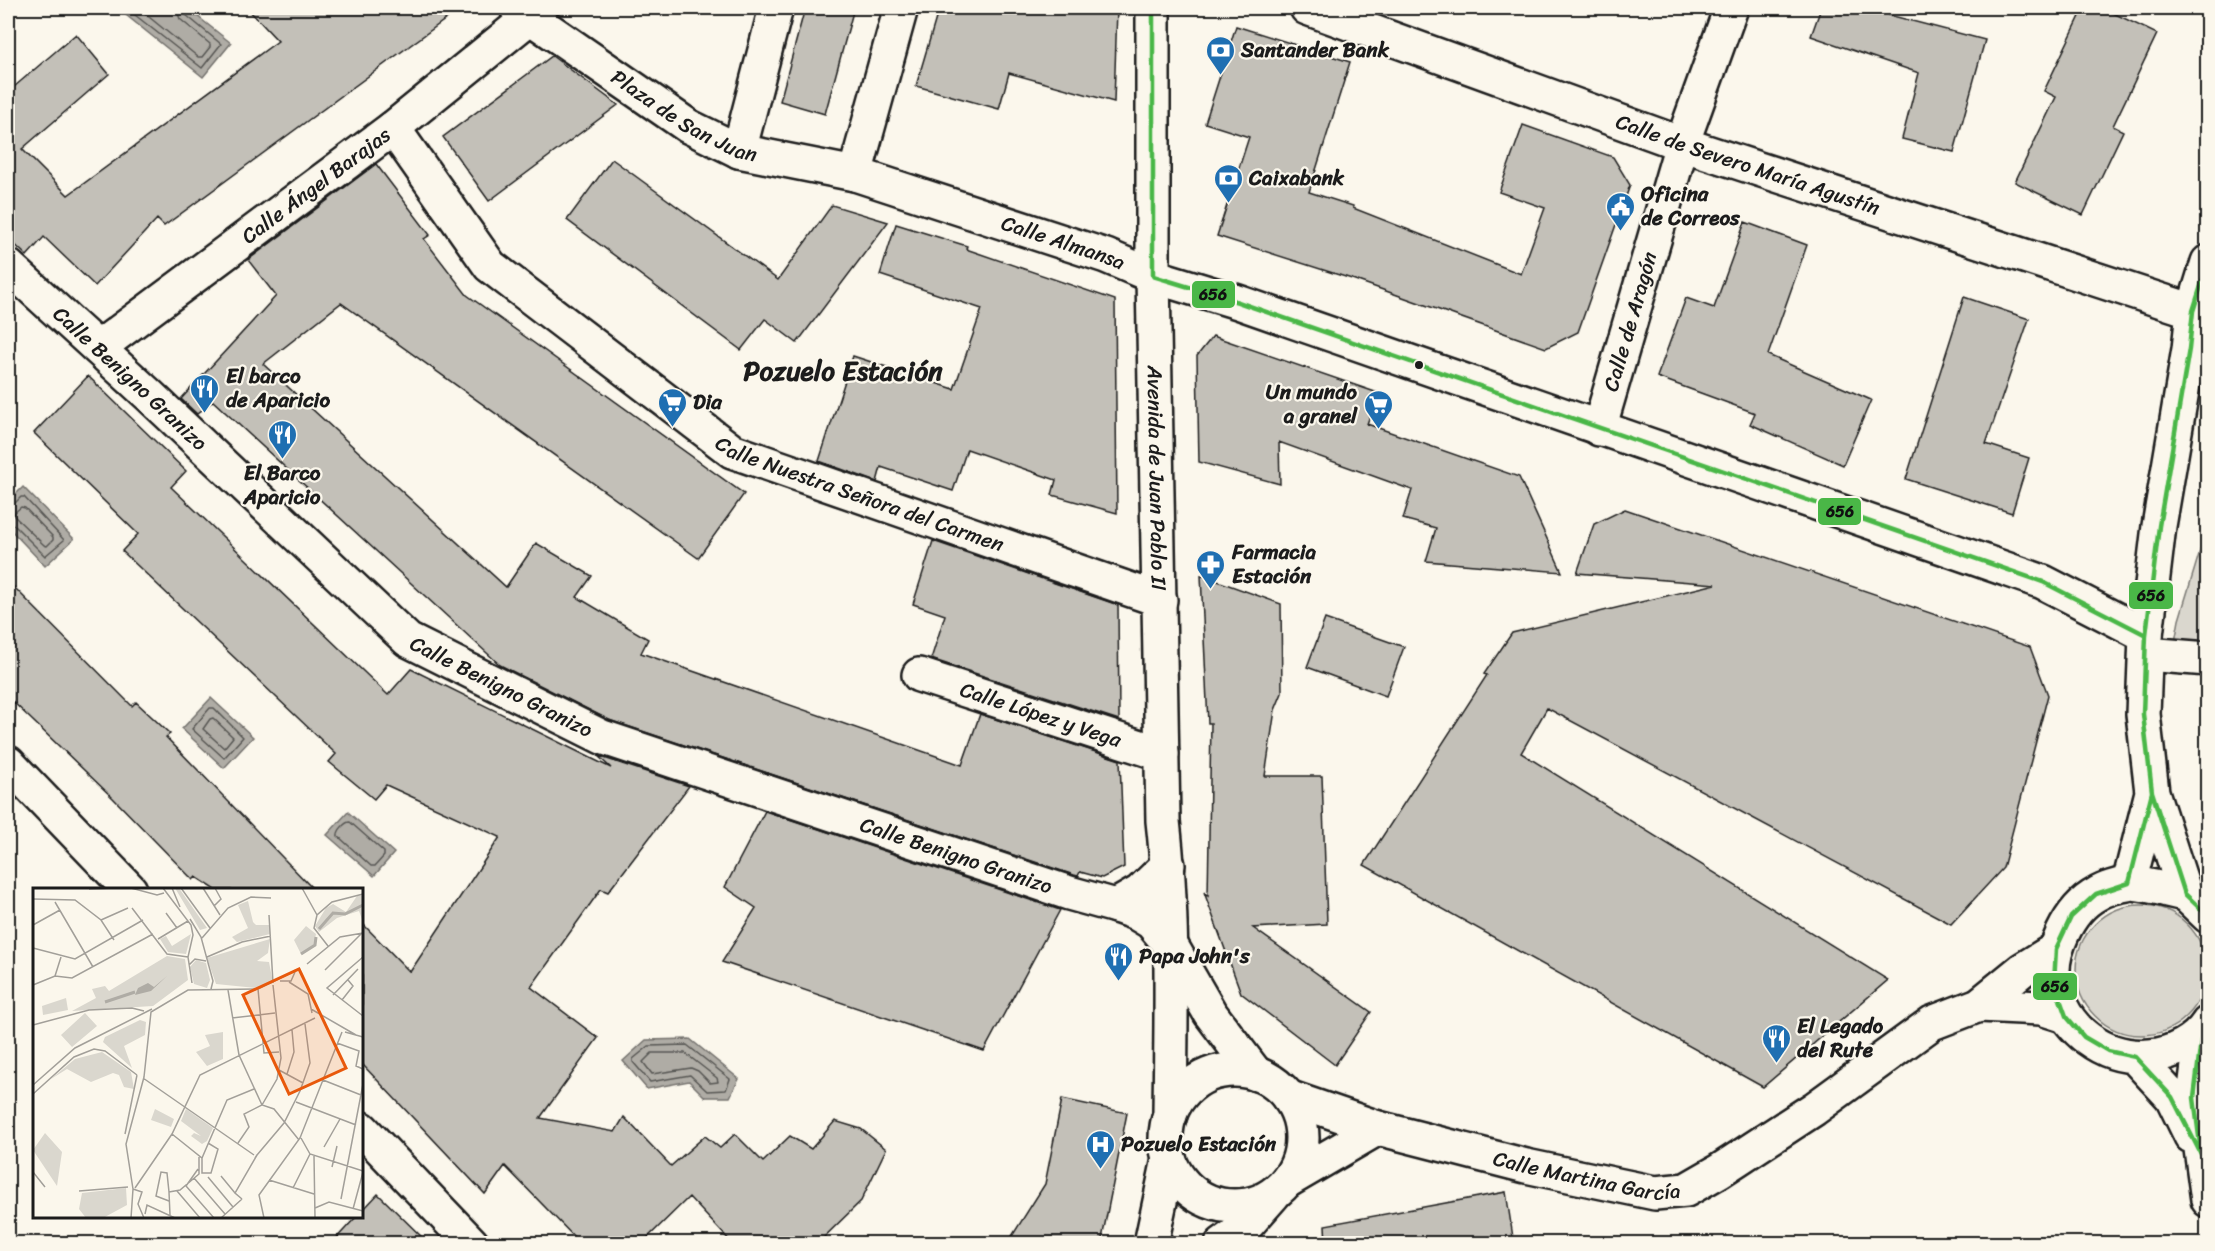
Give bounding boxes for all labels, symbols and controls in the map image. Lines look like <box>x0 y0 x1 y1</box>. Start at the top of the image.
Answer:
place label: Santander Bank <box>1240 31 1390 69</box>
bank icon: Santander Bank <box>1204 34 1236 76</box>
street label: Plaza de San Juan <box>603 59 761 173</box>
street label: Calle de Severo María Agustín <box>1610 103 1885 227</box>
street label: Calle Ángel Barajas <box>233 116 400 254</box>
place label: Caixabank <box>1248 159 1345 197</box>
bank icon: Caixabank <box>1212 162 1244 204</box>
place label: Oficina de Correos <box>1641 175 1741 237</box>
public building icon: Oficina de Correos <box>1604 190 1636 232</box>
street label: Calle Almansa <box>996 204 1132 281</box>
street label: Calle de Aragón <box>1592 247 1669 396</box>
line badge: 656 <box>1191 280 1236 309</box>
text: 656 <box>1198 280 1227 309</box>
street label: Calle Benigno Granizo <box>44 296 217 461</box>
district label: Pozuelo Estación <box>743 347 943 395</box>
place label: El barco de Aparicio <box>226 357 330 419</box>
unlabelled marker <box>1413 359 1425 371</box>
street label: Avenida de Juan Pablo II <box>1136 364 1178 592</box>
restaurant icon: El barco de Aparicio <box>189 372 221 414</box>
place label: Un mundo a granel <box>1266 373 1358 435</box>
place label: Dia <box>693 383 723 421</box>
supermarket icon: Dia <box>656 386 688 428</box>
supermarket icon: Un mundo a granel <box>1362 388 1394 430</box>
restaurant icon: El Barco Aparicio <box>266 418 298 460</box>
street label: Calle Nuestra Señora del Carmen <box>707 425 1009 563</box>
place label: El Barco Aparicio <box>243 454 321 516</box>
line badge: 656 <box>1817 497 1862 526</box>
text: 656 <box>1825 497 1854 526</box>
place label: Farmacia Estación <box>1231 533 1317 595</box>
pharmacy icon: Farmacia Estación <box>1195 548 1227 590</box>
line badge: 656 <box>2128 581 2174 610</box>
text: 656 <box>2136 581 2165 610</box>
street label: Calle Benigno Granizo <box>403 625 600 749</box>
street label: Calle López y Vega <box>955 671 1127 759</box>
street label: Calle Benigno Granizo <box>855 805 1058 905</box>
inset map <box>33 888 363 1218</box>
place label: Papa John's <box>1139 937 1251 975</box>
restaurant icon: Papa John's <box>1102 940 1134 982</box>
line badge: 656 <box>2032 972 2078 1001</box>
text: 656 <box>2040 972 2069 1001</box>
place label: El Legado del Rute <box>1797 1007 1884 1069</box>
restaurant icon: El Legado del Rute <box>1760 1022 1792 1064</box>
place label: Pozuelo Estación <box>1121 1125 1277 1163</box>
hospital icon: Pozuelo Estación <box>1084 1128 1116 1170</box>
street label: Calle Martina García <box>1489 1139 1683 1212</box>

